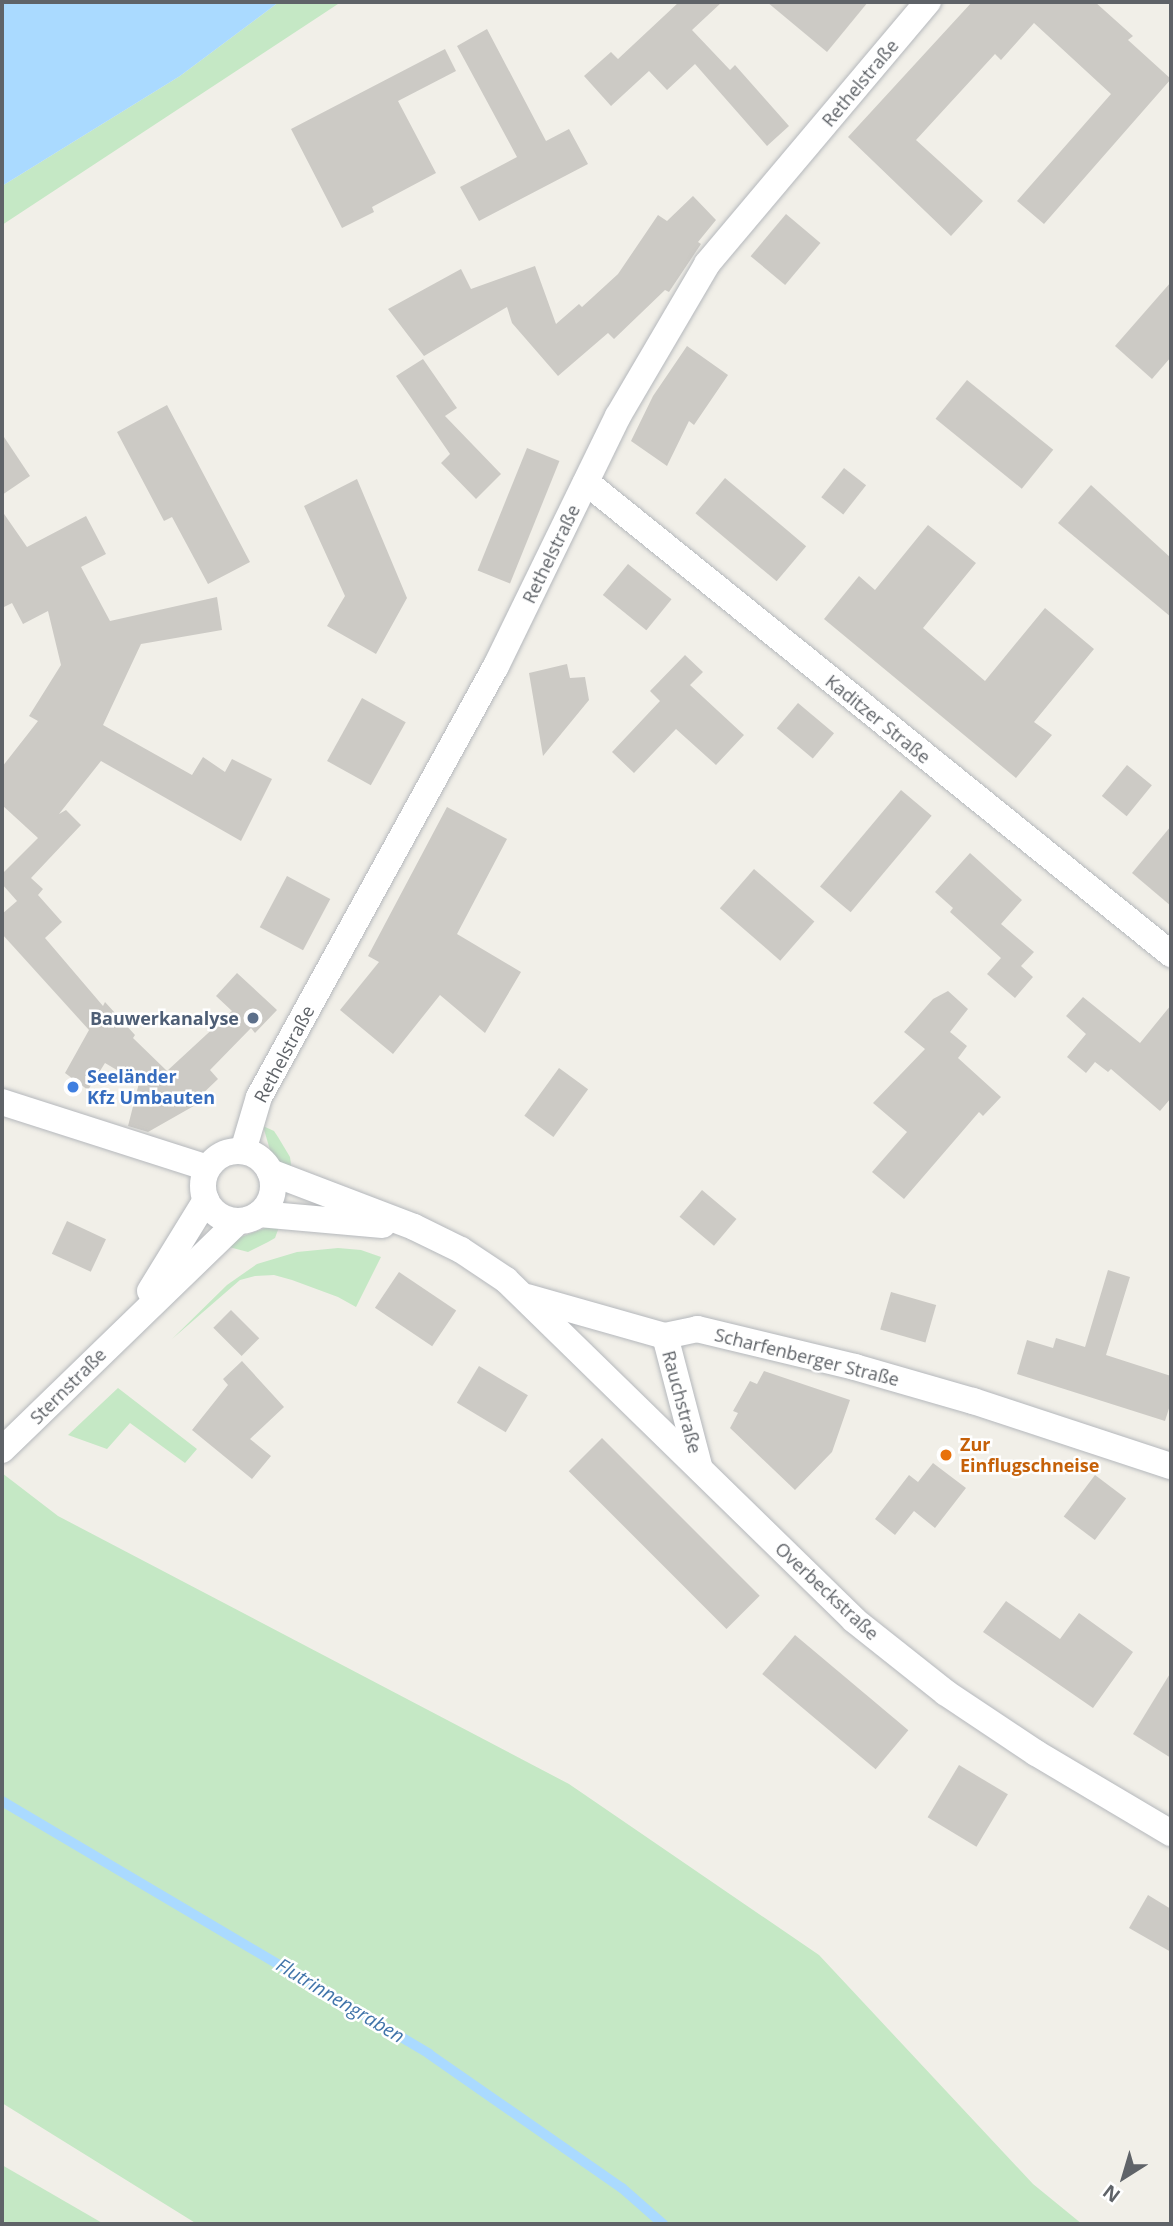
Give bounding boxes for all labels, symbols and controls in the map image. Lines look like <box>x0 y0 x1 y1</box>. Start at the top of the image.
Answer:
street label: Rethelstraße <box>817 35 903 131</box>
street label: Rethelstraße <box>518 501 584 607</box>
street label: Kaditzer Straße <box>821 670 935 768</box>
street label: Rethelstraße <box>249 1002 319 1106</box>
place label: Bauwerkanalyse <box>90 1007 239 1029</box>
marker: Bauwerkanalyse <box>245 1010 261 1026</box>
place label: Seeländer Kfz Umbauten <box>87 1066 215 1108</box>
marker: Seeländer Kfz Umbauten <box>65 1079 81 1095</box>
street label: Scharfenberger Straße <box>712 1324 902 1390</box>
street label: Sternstraße <box>26 1344 110 1428</box>
street label: Rauchstraße <box>658 1348 706 1456</box>
place label: Zur Einflugschneise <box>960 1434 1099 1476</box>
marker: Zur Einflugschneise <box>938 1447 954 1463</box>
street label: Overbeckstraße <box>771 1538 883 1644</box>
water label: Flutrinnengraben <box>272 1954 408 2048</box>
north arrow <box>1089 2142 1159 2212</box>
text: N <box>1097 2179 1125 2209</box>

